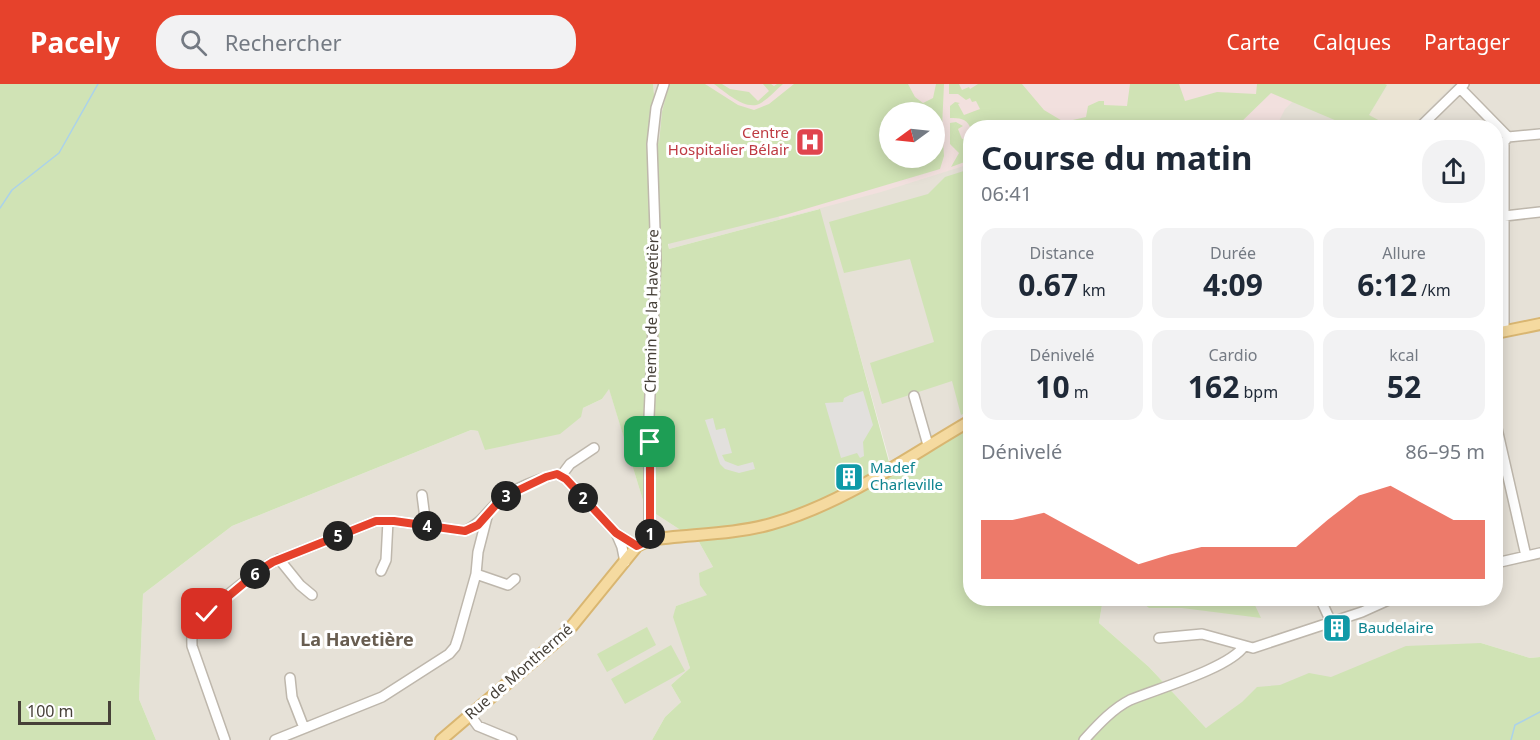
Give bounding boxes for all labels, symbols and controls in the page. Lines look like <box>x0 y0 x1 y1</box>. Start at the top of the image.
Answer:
search box <box>156 15 576 69</box>
text: Pacely <box>30 23 120 61</box>
icon: search <box>177 26 210 59</box>
text: Rechercher <box>225 27 342 57</box>
text: Carte <box>1227 28 1280 56</box>
text: Calques <box>1313 28 1391 56</box>
text: Partager <box>1424 28 1510 56</box>
north arrow <box>879 102 945 168</box>
map controls <box>879 102 945 168</box>
place label: Centre Hospitalier Bélair <box>668 122 789 159</box>
hospital icon: Centre Hospitalier Bélair <box>794 126 826 158</box>
text: Course du matin <box>981 135 1252 180</box>
button: share <box>1422 140 1485 203</box>
text: 06:41 <box>981 180 1032 207</box>
street label: Chemin de la Havetière <box>640 229 662 393</box>
text: Distance <box>1030 242 1094 264</box>
text: Durée <box>1210 242 1256 264</box>
text: Allure <box>1382 242 1426 264</box>
text: 0.67 <box>1018 264 1078 305</box>
text: 4:09 <box>1203 264 1263 305</box>
text: 6:12 <box>1357 264 1417 305</box>
text: km <box>1078 279 1106 301</box>
text: /km <box>1417 279 1451 301</box>
text: Dénivelé <box>1029 344 1095 366</box>
text: Cardio <box>1208 344 1258 366</box>
text: kcal <box>1389 344 1419 366</box>
text: 10 <box>1035 366 1070 407</box>
text: 162 <box>1188 366 1239 407</box>
text: 52 <box>1387 366 1421 407</box>
text: m <box>1070 381 1089 403</box>
text: bpm <box>1239 381 1278 403</box>
pin <box>624 416 675 467</box>
icon: arrive <box>633 425 666 458</box>
text: Dénivelé <box>981 438 1062 465</box>
text: 86–95 m <box>1405 438 1485 465</box>
place label: Madef Charleville <box>870 457 943 494</box>
building icon: Madef Charleville <box>833 461 865 493</box>
pin: 3 <box>491 481 521 511</box>
pin: 2 <box>568 483 598 513</box>
text: 3 <box>501 485 511 507</box>
text: 2 <box>578 487 588 509</box>
pin: 4 <box>412 511 442 541</box>
text: 4 <box>422 515 432 537</box>
pin: 1 <box>635 519 665 549</box>
pin: 5 <box>323 521 353 551</box>
text: 1 <box>645 523 655 545</box>
text: 5 <box>333 525 343 547</box>
pin: 6 <box>240 559 270 589</box>
text: 6 <box>250 563 260 585</box>
pin <box>181 588 232 639</box>
icon: check <box>190 597 223 630</box>
building icon: Baudelaire <box>1321 612 1353 644</box>
place label: Baudelaire <box>1358 617 1434 637</box>
street label: Rue de Monthermé <box>460 619 576 724</box>
district label: La Havetière <box>300 627 414 651</box>
scale bar <box>18 698 111 726</box>
text: 100 m <box>27 700 74 722</box>

